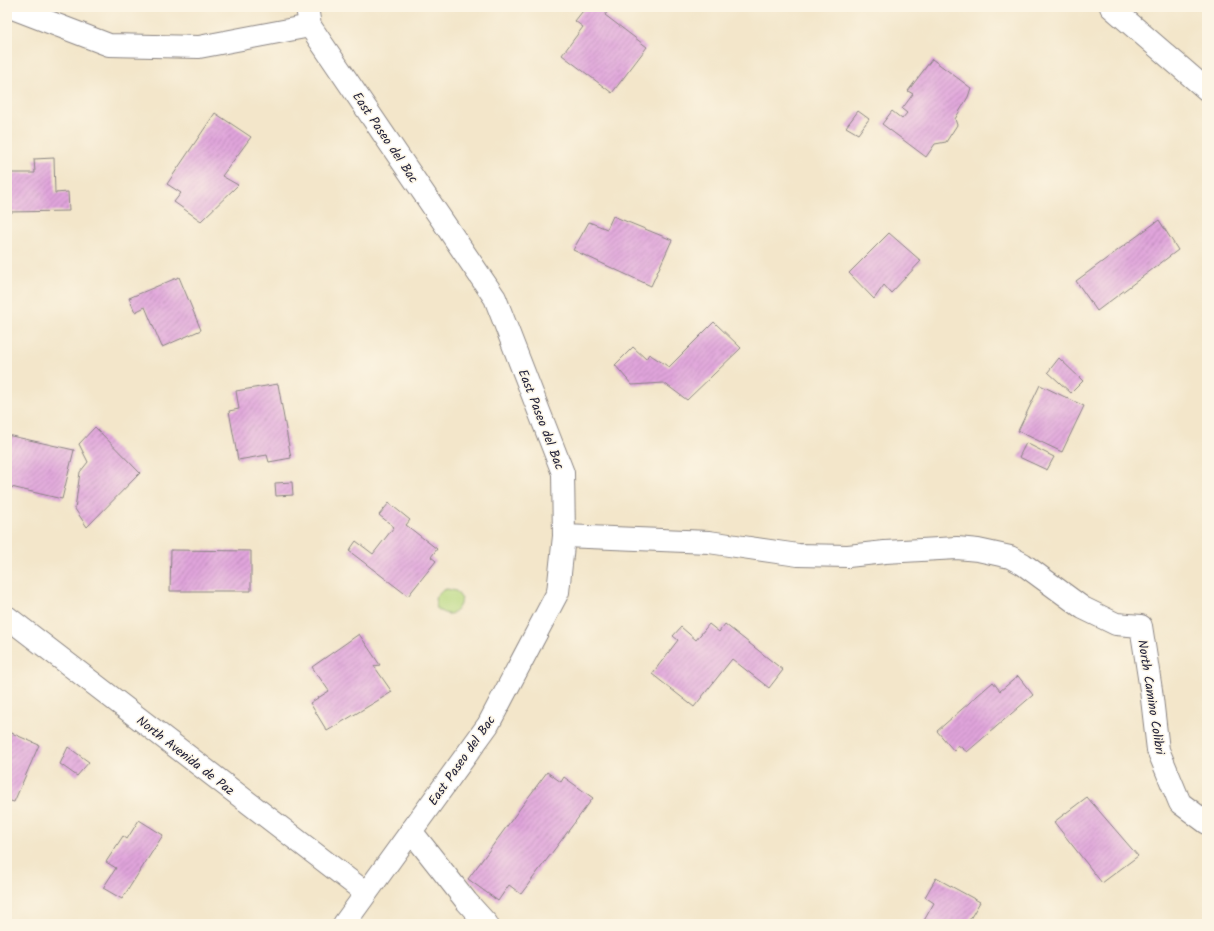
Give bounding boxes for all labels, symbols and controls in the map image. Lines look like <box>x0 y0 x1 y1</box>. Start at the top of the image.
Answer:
street label: East Paseo del Bac <box>346 88 423 188</box>
street label: East Paseo del Bac <box>512 366 569 473</box>
street label: North Camino Colibri <box>1131 638 1170 757</box>
street label: North Avenida de Paz <box>131 711 239 801</box>
street label: East Paseo del Bac <box>423 711 501 810</box>

